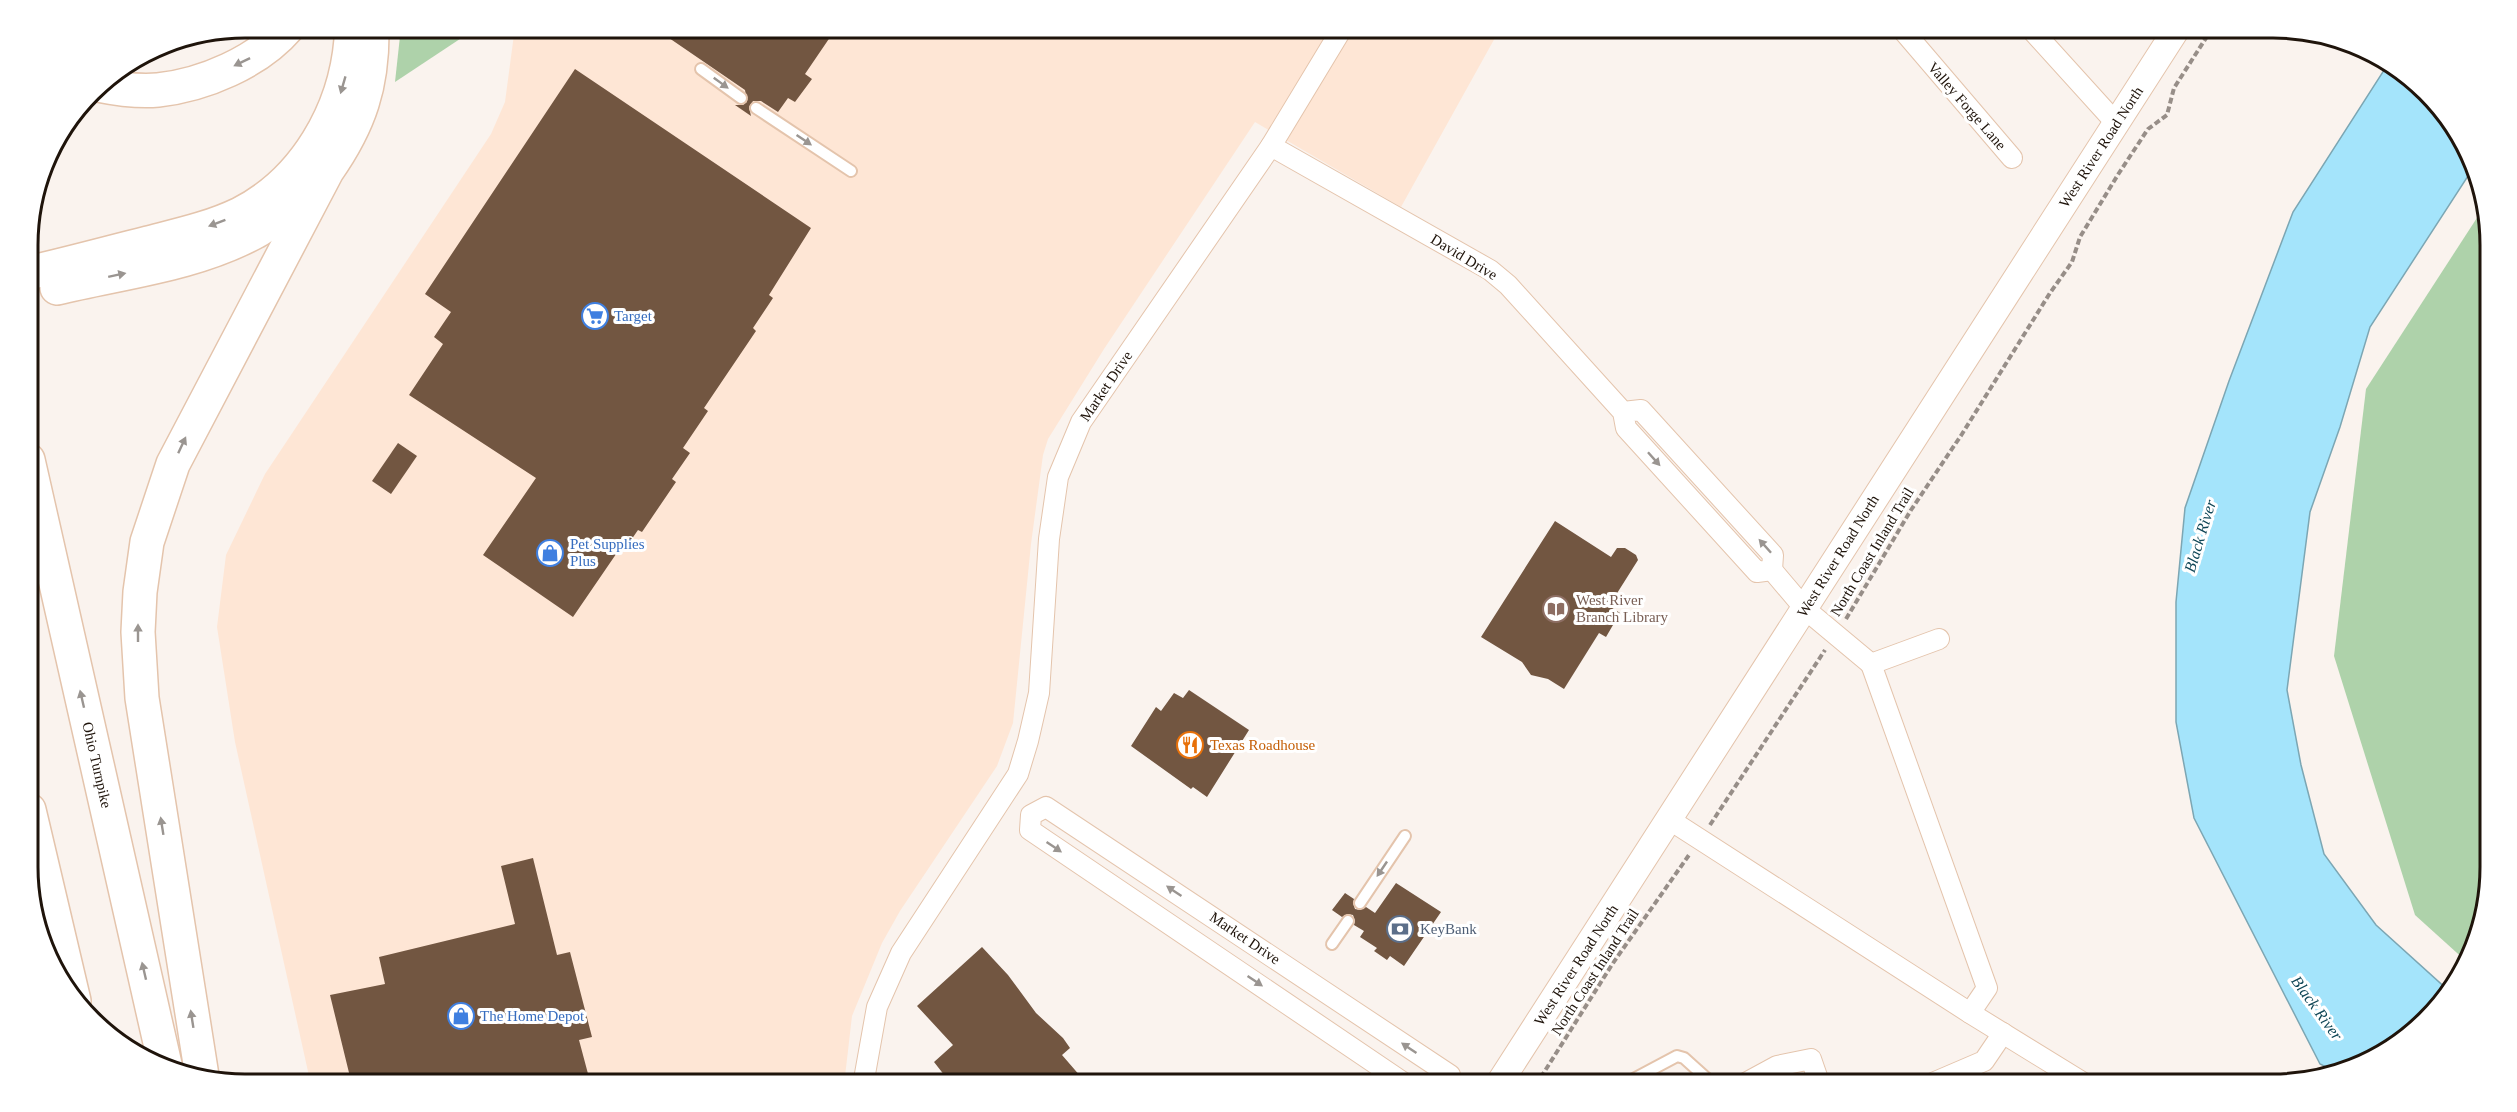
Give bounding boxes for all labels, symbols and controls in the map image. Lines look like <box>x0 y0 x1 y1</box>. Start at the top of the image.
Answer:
one-way arrow <box>233 57 250 66</box>
street label: Valley Forge Lane <box>1925 59 2010 153</box>
one-way arrow <box>338 76 347 94</box>
one-way arrow <box>713 77 728 89</box>
street label: West River Road North <box>2056 83 2146 210</box>
one-way arrow <box>795 134 812 145</box>
one-way arrow <box>207 218 225 228</box>
street label: David Drive <box>1428 231 1500 283</box>
one-way arrow <box>107 270 126 279</box>
supermarket icon: Target <box>580 301 610 331</box>
place label: Target <box>614 308 653 324</box>
street label: Market Drive <box>1077 348 1136 424</box>
one-way arrow <box>177 435 187 453</box>
one-way arrow <box>1647 451 1660 466</box>
street label: North Coast Inland Trail <box>1827 485 1917 619</box>
street label: West River Road North <box>1794 492 1882 620</box>
water label: Black River <box>2181 497 2219 574</box>
place label: Pet Supplies Plus <box>570 536 645 569</box>
shop icon: Pet Supplies Plus <box>535 538 565 568</box>
one-way arrow <box>1758 539 1772 554</box>
place label: West River Branch Library <box>1576 592 1669 625</box>
library icon: West River Branch Library <box>1541 594 1571 624</box>
one-way arrow <box>133 623 143 642</box>
one-way arrow <box>77 690 87 709</box>
street label: Ohio Turnpike <box>79 720 115 810</box>
restaurant icon: Texas Roadhouse <box>1175 730 1205 760</box>
place label: Texas Roadhouse <box>1210 737 1316 753</box>
one-way arrow <box>157 816 166 835</box>
one-way arrow <box>1046 841 1062 852</box>
one-way arrow <box>1377 861 1388 878</box>
one-way arrow <box>1166 886 1182 897</box>
street label: West River Road North <box>1531 901 1621 1028</box>
street label: North Coast Inland Trail <box>1548 906 1642 1038</box>
street label: Market Drive <box>1207 909 1283 968</box>
bank icon: KeyBank <box>1385 914 1415 944</box>
place label: KeyBank <box>1420 921 1477 937</box>
one-way arrow <box>139 962 149 981</box>
water label: Black River <box>2288 973 2346 1044</box>
one-way arrow <box>1247 975 1263 986</box>
shop icon: The Home Depot <box>446 1001 476 1031</box>
place label: The Home Depot <box>480 1008 585 1024</box>
one-way arrow <box>187 1009 196 1028</box>
one-way arrow <box>1402 1042 1418 1054</box>

